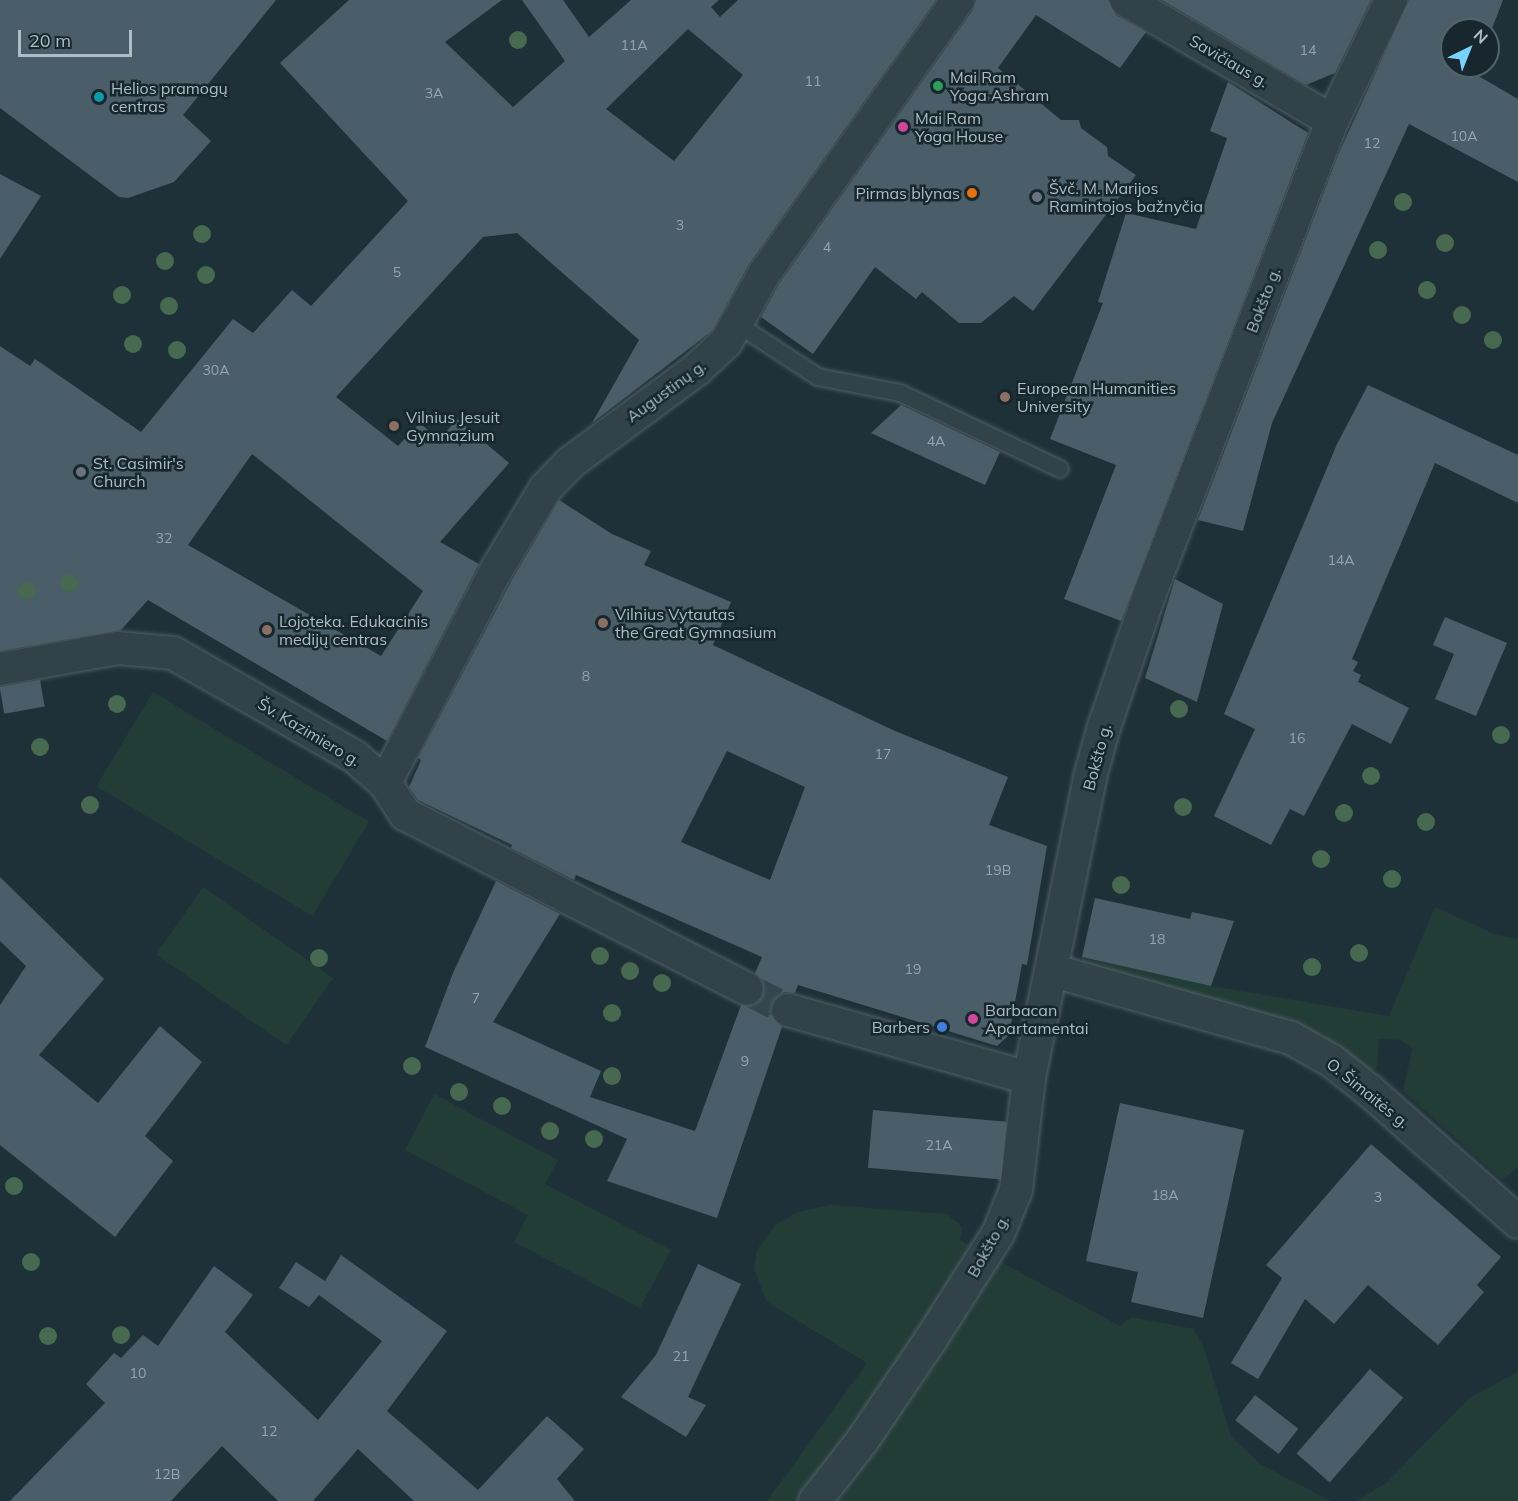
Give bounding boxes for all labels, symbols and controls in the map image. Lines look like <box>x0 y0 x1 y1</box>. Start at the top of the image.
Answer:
scale bar <box>21 18 135 56</box>
north arrow <box>1440 18 1500 78</box>
text: N <box>1470 25 1492 48</box>
text: 20 m <box>29 29 71 52</box>
street label: Savičiaus g. <box>1186 31 1272 91</box>
house number: 11A <box>620 37 648 53</box>
house number: 14 <box>1300 42 1316 58</box>
place label: Mai Ram Yoga Ashram <box>950 67 1049 105</box>
house number: 11 <box>805 73 821 89</box>
place label: Helios pramogų centras <box>111 78 228 116</box>
marker: Mai Ram Yoga Ashram <box>931 79 945 93</box>
house number: 3A <box>425 85 443 101</box>
marker: Helios pramogų centras <box>92 90 106 104</box>
place label: Mai Ram Yoga House <box>915 108 1003 146</box>
marker: Mai Ram Yoga House <box>896 120 910 134</box>
house number: 10A <box>1450 128 1478 144</box>
house number: 12 <box>1364 135 1380 151</box>
place label: Švč. M. Marijos Ramintojos bažnyčia <box>1049 178 1203 216</box>
place label: Pirmas blynas <box>855 183 960 203</box>
marker: Pirmas blynas <box>965 186 979 200</box>
marker: Švč. M. Marijos Ramintojos bažnyčia <box>1030 190 1044 204</box>
house number: 3 <box>676 217 684 233</box>
house number: 4 <box>823 239 831 255</box>
house number: 5 <box>393 264 401 280</box>
street label: Bokšto g. <box>1242 265 1284 335</box>
street label: Augustinų g. <box>623 356 709 426</box>
house number: 30A <box>202 362 230 378</box>
place label: European Humanities University <box>1017 378 1176 416</box>
marker: European Humanities University <box>998 390 1012 404</box>
place label: Vilnius Jesuit Gymnazium <box>406 407 500 445</box>
marker: Vilnius Jesuit Gymnazium <box>387 419 401 433</box>
house number: 4A <box>927 433 945 449</box>
place label: St. Casimir's Church <box>93 453 184 491</box>
marker: St. Casimir's Church <box>74 465 88 479</box>
house number: 32 <box>156 530 172 546</box>
house number: 14A <box>1327 552 1355 568</box>
place label: Vilnius Vytautas the Great Gymnasium <box>615 604 777 642</box>
place label: Lojoteka. Edukacinis medijų centras <box>279 611 428 649</box>
marker: Vilnius Vytautas the Great Gymnasium <box>596 616 610 630</box>
marker: Lojoteka. Edukacinis medijų centras <box>260 623 274 637</box>
house number: 8 <box>582 668 590 684</box>
street label: Šv. Kazimiero g. <box>254 694 364 770</box>
street label: Bokšto g. <box>1079 722 1115 792</box>
house number: 16 <box>1289 730 1305 746</box>
house number: 17 <box>875 746 891 762</box>
house number: 19B <box>985 862 1011 878</box>
house number: 18 <box>1149 931 1165 947</box>
house number: 19 <box>905 961 921 977</box>
house number: 7 <box>472 990 480 1006</box>
place label: Barbacan Apartamentai <box>985 1000 1089 1038</box>
marker: Barbacan Apartamentai <box>966 1012 980 1026</box>
place label: Barbers <box>872 1017 930 1037</box>
marker: Barbers <box>935 1020 949 1034</box>
house number: 9 <box>741 1053 749 1069</box>
street label: O. Šimaitės g. <box>1323 1054 1413 1132</box>
house number: 21A <box>925 1137 953 1153</box>
house number: 18A <box>1151 1187 1179 1203</box>
house number: 3 <box>1374 1189 1382 1205</box>
street label: Bokšto g. <box>963 1212 1013 1280</box>
house number: 21 <box>673 1348 689 1364</box>
house number: 10 <box>130 1365 146 1381</box>
house number: 12 <box>261 1423 277 1439</box>
house number: 12B <box>154 1466 180 1482</box>

